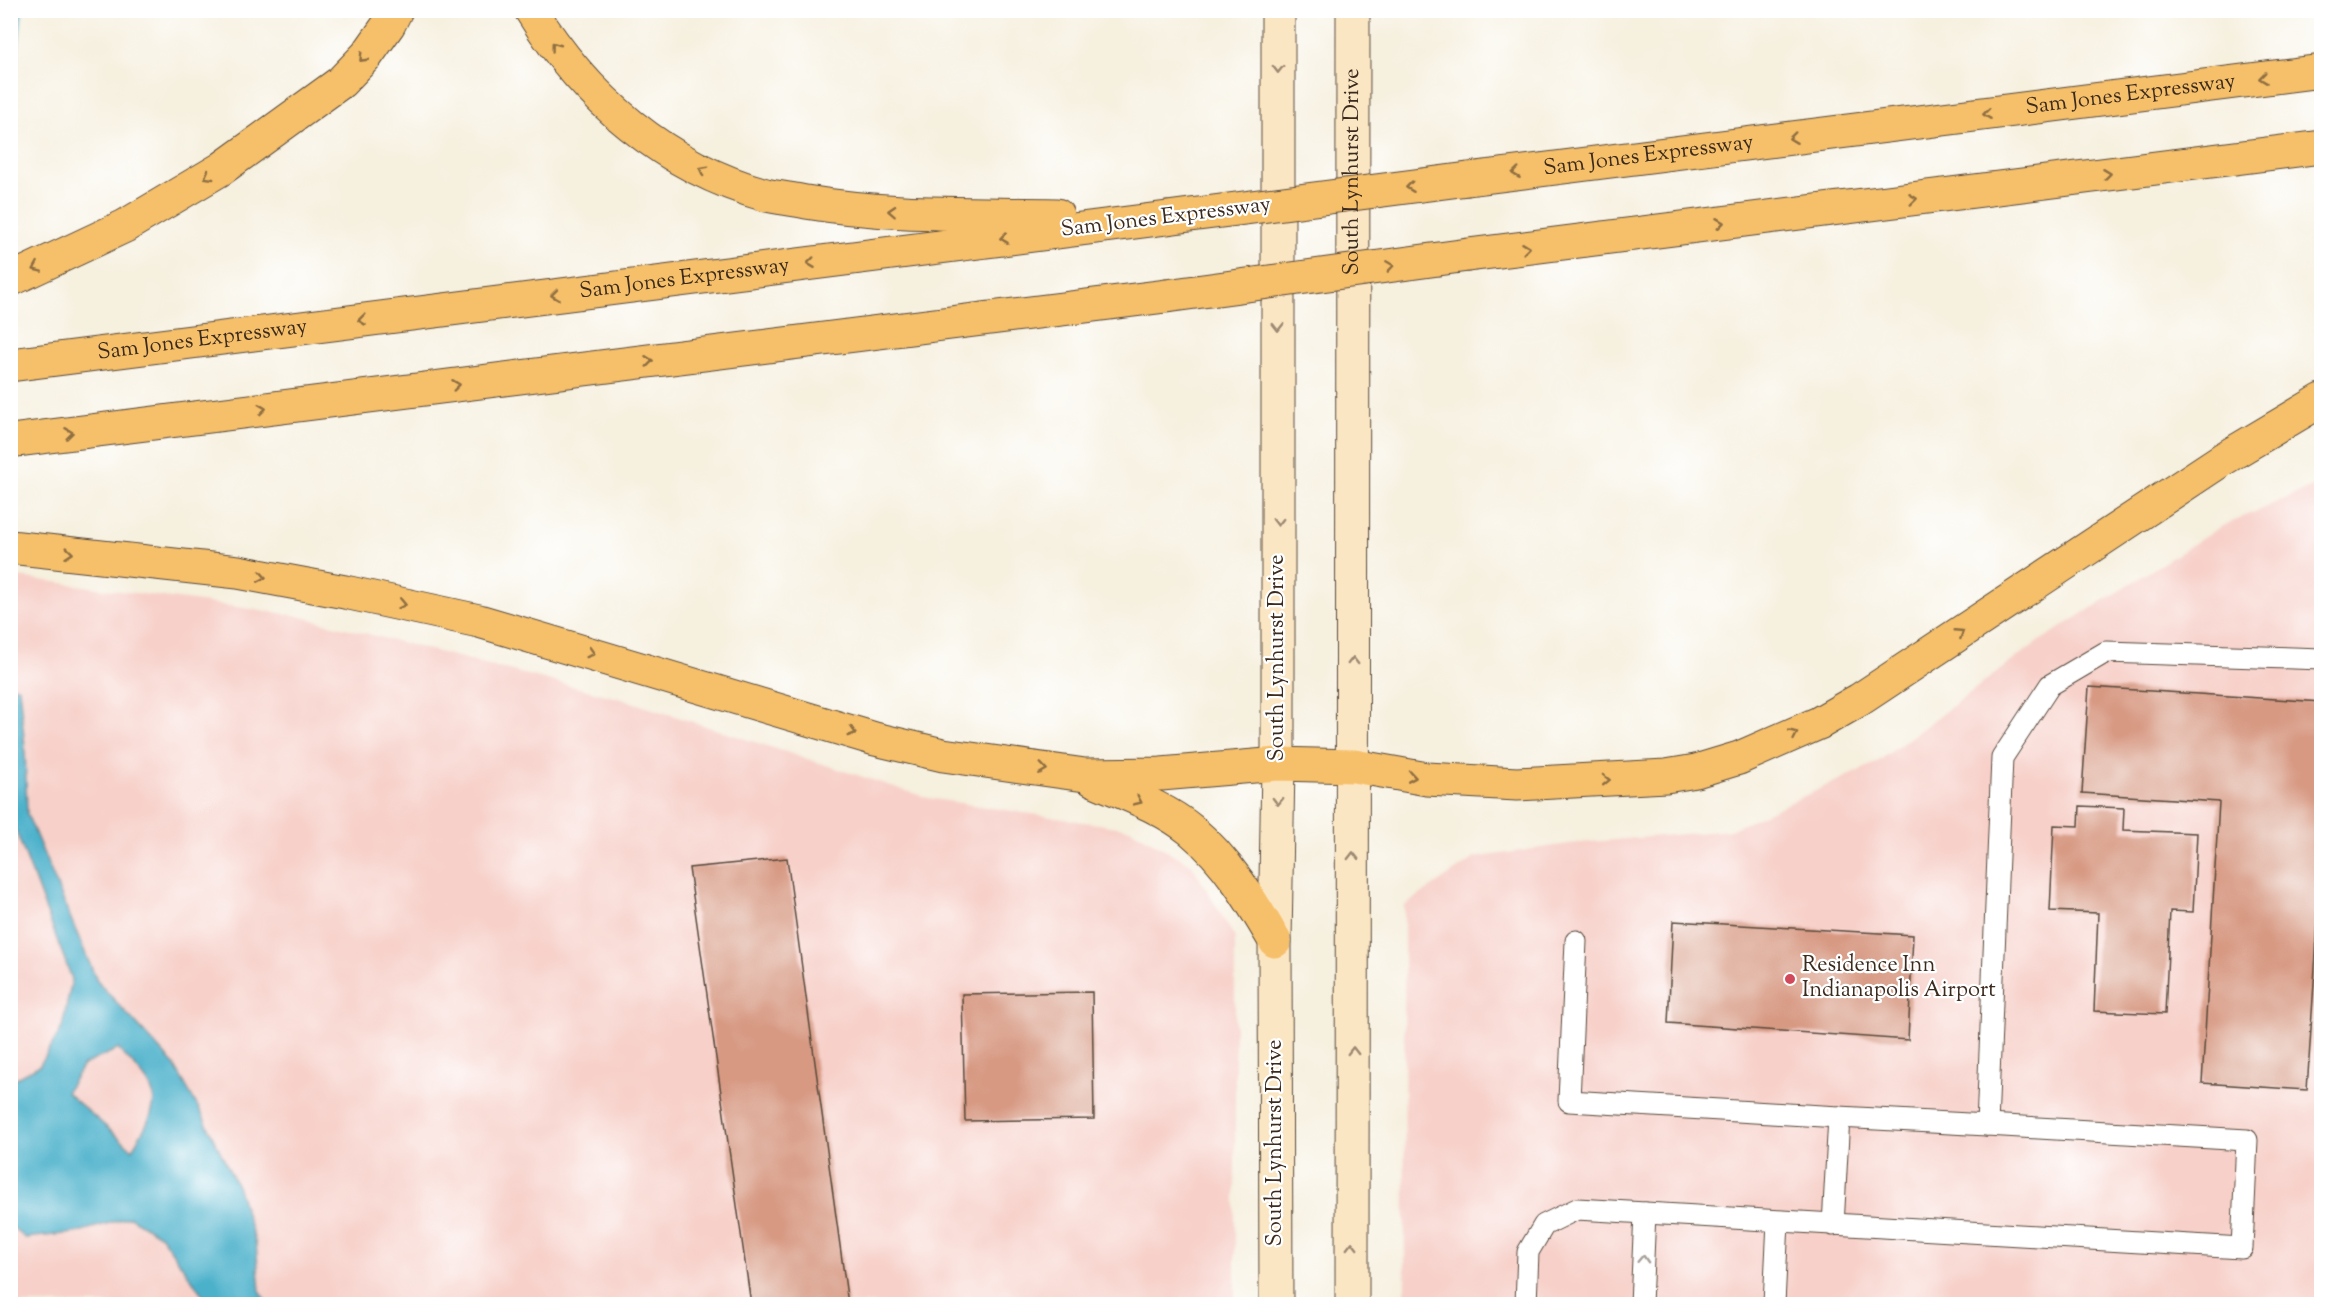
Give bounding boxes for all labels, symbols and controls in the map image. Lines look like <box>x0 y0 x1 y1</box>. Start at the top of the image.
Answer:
one-way arrow <box>552 42 563 53</box>
one-way arrow <box>359 52 370 62</box>
one-way arrow <box>1272 64 1284 73</box>
street label: Sam Jones Expressway <box>2024 66 2238 124</box>
street label: South Lynhurst Drive <box>1337 68 1369 276</box>
one-way arrow <box>2259 72 2268 84</box>
one-way arrow <box>1982 107 1991 119</box>
street label: Sam Jones Expressway <box>1542 127 1756 185</box>
one-way arrow <box>1789 131 1798 144</box>
one-way arrow <box>699 166 709 177</box>
one-way arrow <box>1512 167 1521 179</box>
one-way arrow <box>2102 168 2111 181</box>
one-way arrow <box>204 169 215 181</box>
one-way arrow <box>1406 180 1415 192</box>
street label: Sam Jones Expressway <box>1059 189 1273 247</box>
one-way arrow <box>1909 193 1918 205</box>
one-way arrow <box>887 204 896 217</box>
one-way arrow <box>1715 217 1724 230</box>
one-way arrow <box>1000 232 1009 244</box>
one-way arrow <box>1522 242 1531 254</box>
street label: Sam Jones Expressway <box>578 250 792 308</box>
one-way arrow <box>806 256 816 269</box>
one-way arrow <box>1385 260 1395 272</box>
one-way arrow <box>32 261 43 273</box>
one-way arrow <box>550 289 560 301</box>
street label: Sam Jones Expressway <box>96 311 309 370</box>
one-way arrow <box>357 313 366 326</box>
one-way arrow <box>1272 322 1284 331</box>
one-way arrow <box>644 355 654 367</box>
one-way arrow <box>451 379 460 392</box>
one-way arrow <box>257 403 267 416</box>
one-way arrow <box>64 428 73 440</box>
one-way arrow <box>1272 517 1284 526</box>
one-way arrow <box>64 546 73 559</box>
street label: South Lynhurst Drive <box>1262 555 1294 761</box>
one-way arrow <box>258 570 267 582</box>
one-way arrow <box>397 597 407 610</box>
one-way arrow <box>1953 629 1964 640</box>
one-way arrow <box>585 646 596 658</box>
one-way arrow <box>1347 657 1359 666</box>
one-way arrow <box>846 725 857 737</box>
one-way arrow <box>1787 730 1798 742</box>
one-way arrow <box>1038 763 1047 775</box>
one-way arrow <box>1407 770 1417 783</box>
one-way arrow <box>1602 774 1611 787</box>
one-way arrow <box>1132 793 1143 805</box>
one-way arrow <box>1271 796 1284 805</box>
one-way arrow <box>1347 852 1359 861</box>
place label: Residence Inn Indianapolis Airport <box>1802 950 1996 1007</box>
marker: Residence Inn Indianapolis Airport <box>1783 972 1797 986</box>
street label: South Lynhurst Drive <box>1260 1040 1292 1246</box>
one-way arrow <box>1347 1047 1359 1056</box>
one-way arrow <box>1346 1242 1358 1251</box>
one-way arrow <box>1636 1254 1649 1263</box>

